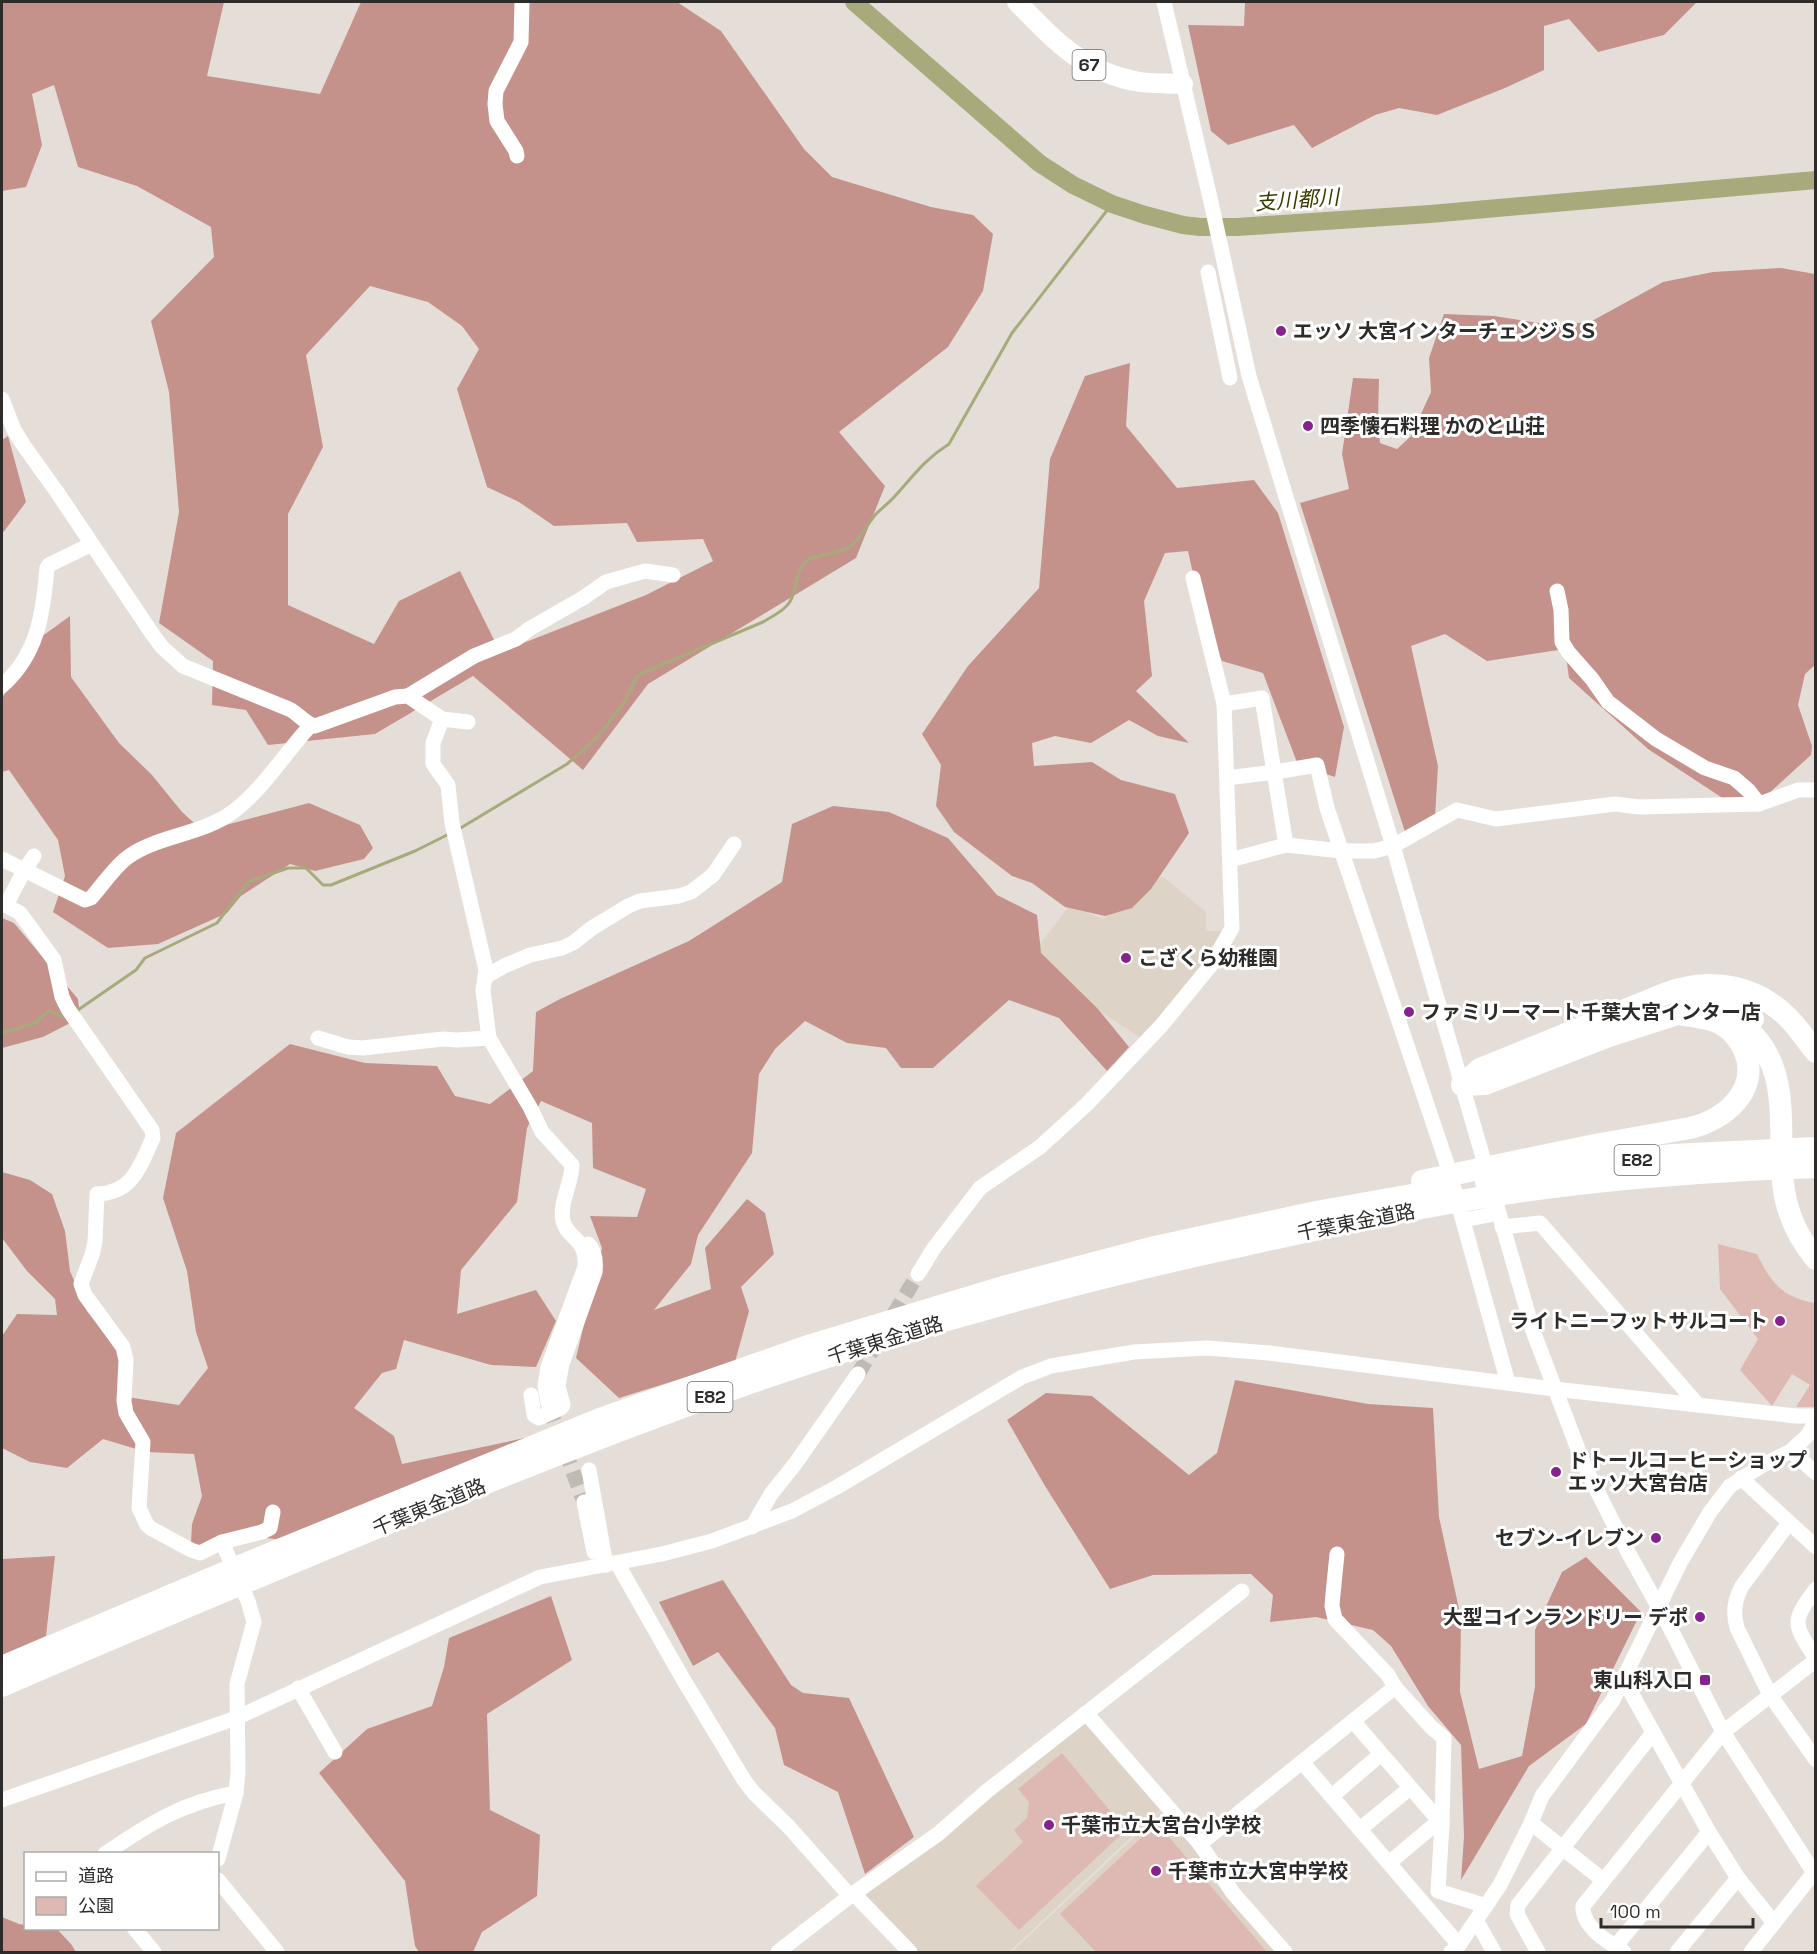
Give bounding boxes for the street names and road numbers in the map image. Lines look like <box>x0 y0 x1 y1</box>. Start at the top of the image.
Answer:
road number: 67 <box>1072 50 1106 80</box>
road number: E82 <box>1614 1145 1660 1175</box>
street label: 千葉東金道路 <box>1295 1198 1417 1246</box>
street label: 千葉東金道路 <box>824 1310 946 1370</box>
road number: E82 <box>688 1382 732 1412</box>
street label: 千葉東金道路 <box>368 1472 490 1542</box>

